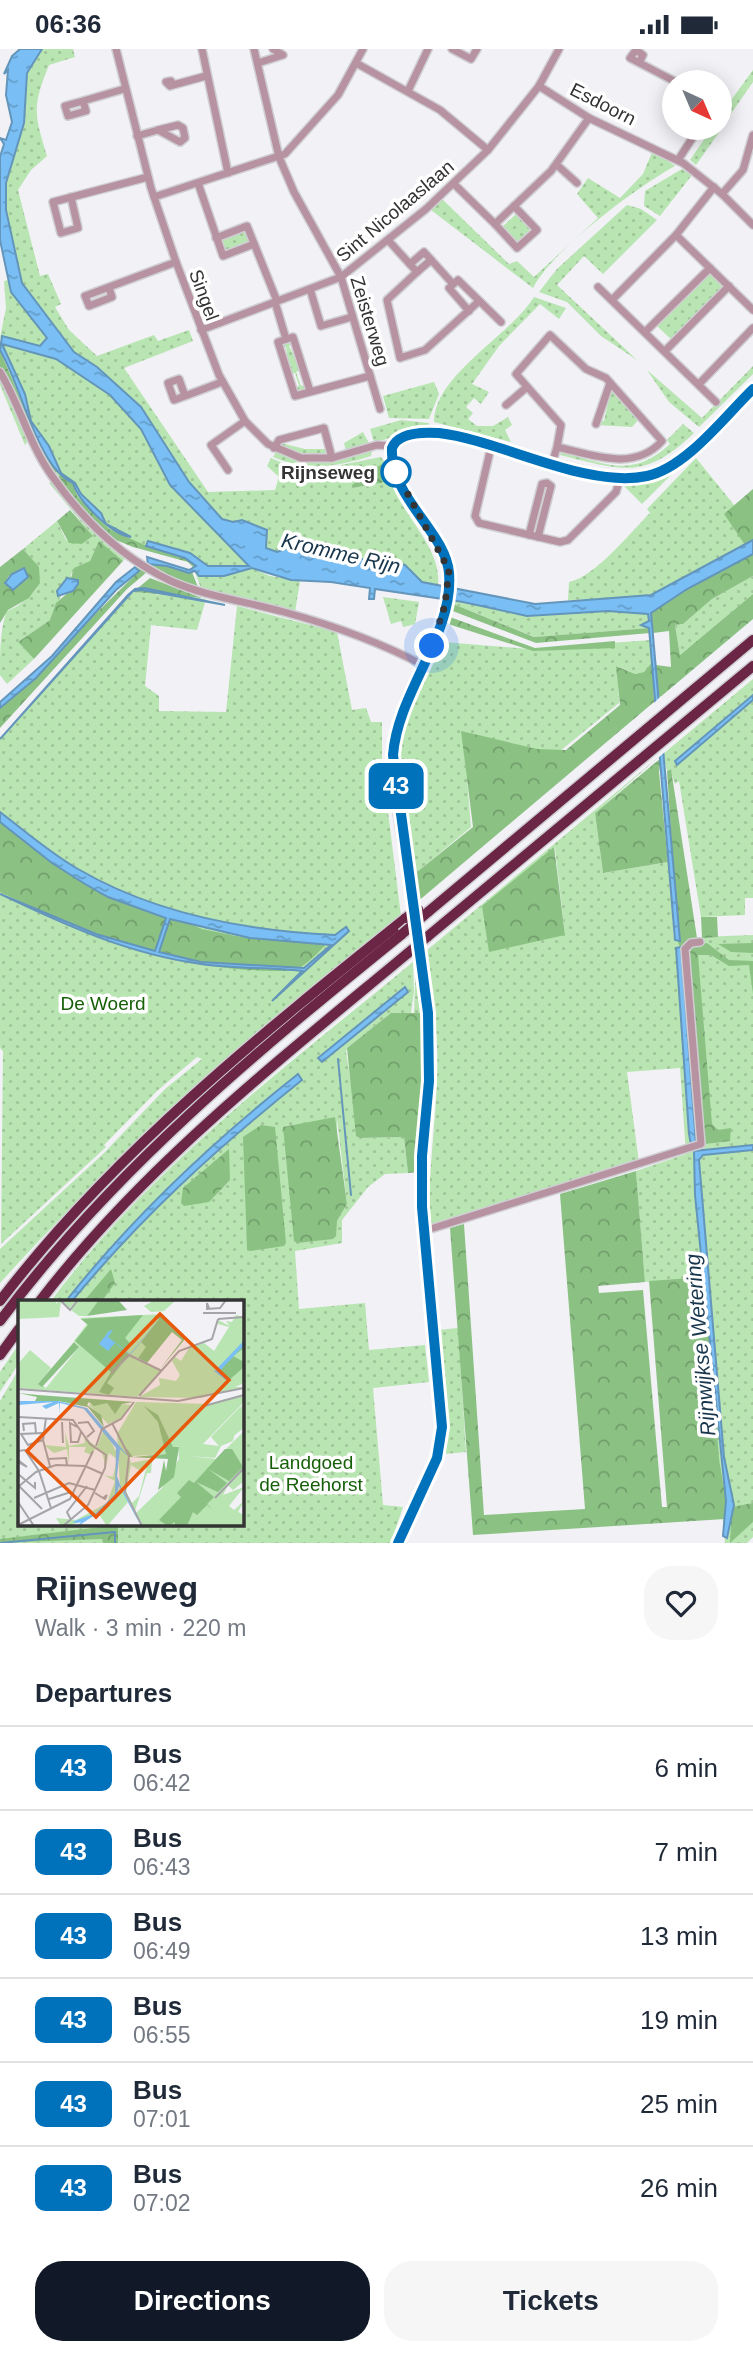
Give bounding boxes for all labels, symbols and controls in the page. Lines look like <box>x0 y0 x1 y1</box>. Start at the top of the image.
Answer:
text: 06:36 <box>35 9 102 39</box>
north arrow <box>662 70 732 140</box>
map controls <box>662 70 732 140</box>
street label: Esdoorn <box>567 79 639 129</box>
street label: Sint Nicolaaslaan <box>332 156 458 266</box>
street label: Singel <box>185 267 223 323</box>
street label: Zeisterweg <box>346 273 394 369</box>
marker: Rijnseweg <box>381 457 411 487</box>
place label: Rijnseweg <box>281 462 375 483</box>
water label: Kromme Rijn <box>279 528 403 578</box>
your location <box>414 628 449 663</box>
line badge: 43 <box>364 763 428 809</box>
text: 43 <box>383 772 409 799</box>
park label: De Woerd <box>60 993 146 1014</box>
water label: Rijnwijkse Wetering <box>681 1253 719 1437</box>
inset map <box>18 1300 243 1525</box>
park label: Landgoed de Reehorst <box>259 1452 363 1495</box>
button: heart <box>644 1566 718 1640</box>
text: Rijnseweg <box>35 1570 198 1607</box>
text: Walk · 3 min · 220 m <box>35 1615 246 1641</box>
text: Departures <box>35 1678 172 1708</box>
text: Bus <box>133 1739 182 1769</box>
text: 6 min <box>654 1753 718 1783</box>
text: 43 <box>60 1754 87 1781</box>
text: 06:42 <box>133 1770 191 1796</box>
text: Bus <box>133 1823 182 1853</box>
text: 7 min <box>654 1837 718 1867</box>
text: 43 <box>60 1838 87 1865</box>
text: 06:43 <box>133 1854 191 1880</box>
text: Bus <box>133 1907 182 1937</box>
text: 13 min <box>640 1921 718 1951</box>
text: 43 <box>60 1922 87 1949</box>
text: 06:49 <box>133 1938 191 1964</box>
text: Bus <box>133 1991 182 2021</box>
text: 19 min <box>640 2005 718 2035</box>
text: 43 <box>60 2006 87 2033</box>
text: 06:55 <box>133 2022 191 2048</box>
text: Bus <box>133 2075 182 2105</box>
text: 25 min <box>640 2089 718 2119</box>
text: 43 <box>60 2090 87 2117</box>
text: 07:01 <box>133 2106 191 2132</box>
text: Bus <box>133 2159 182 2189</box>
text: 26 min <box>640 2173 718 2203</box>
text: 43 <box>60 2174 87 2201</box>
text: 07:02 <box>133 2190 191 2216</box>
button: Directions <box>35 2261 370 2341</box>
button: Tickets <box>384 2261 718 2341</box>

